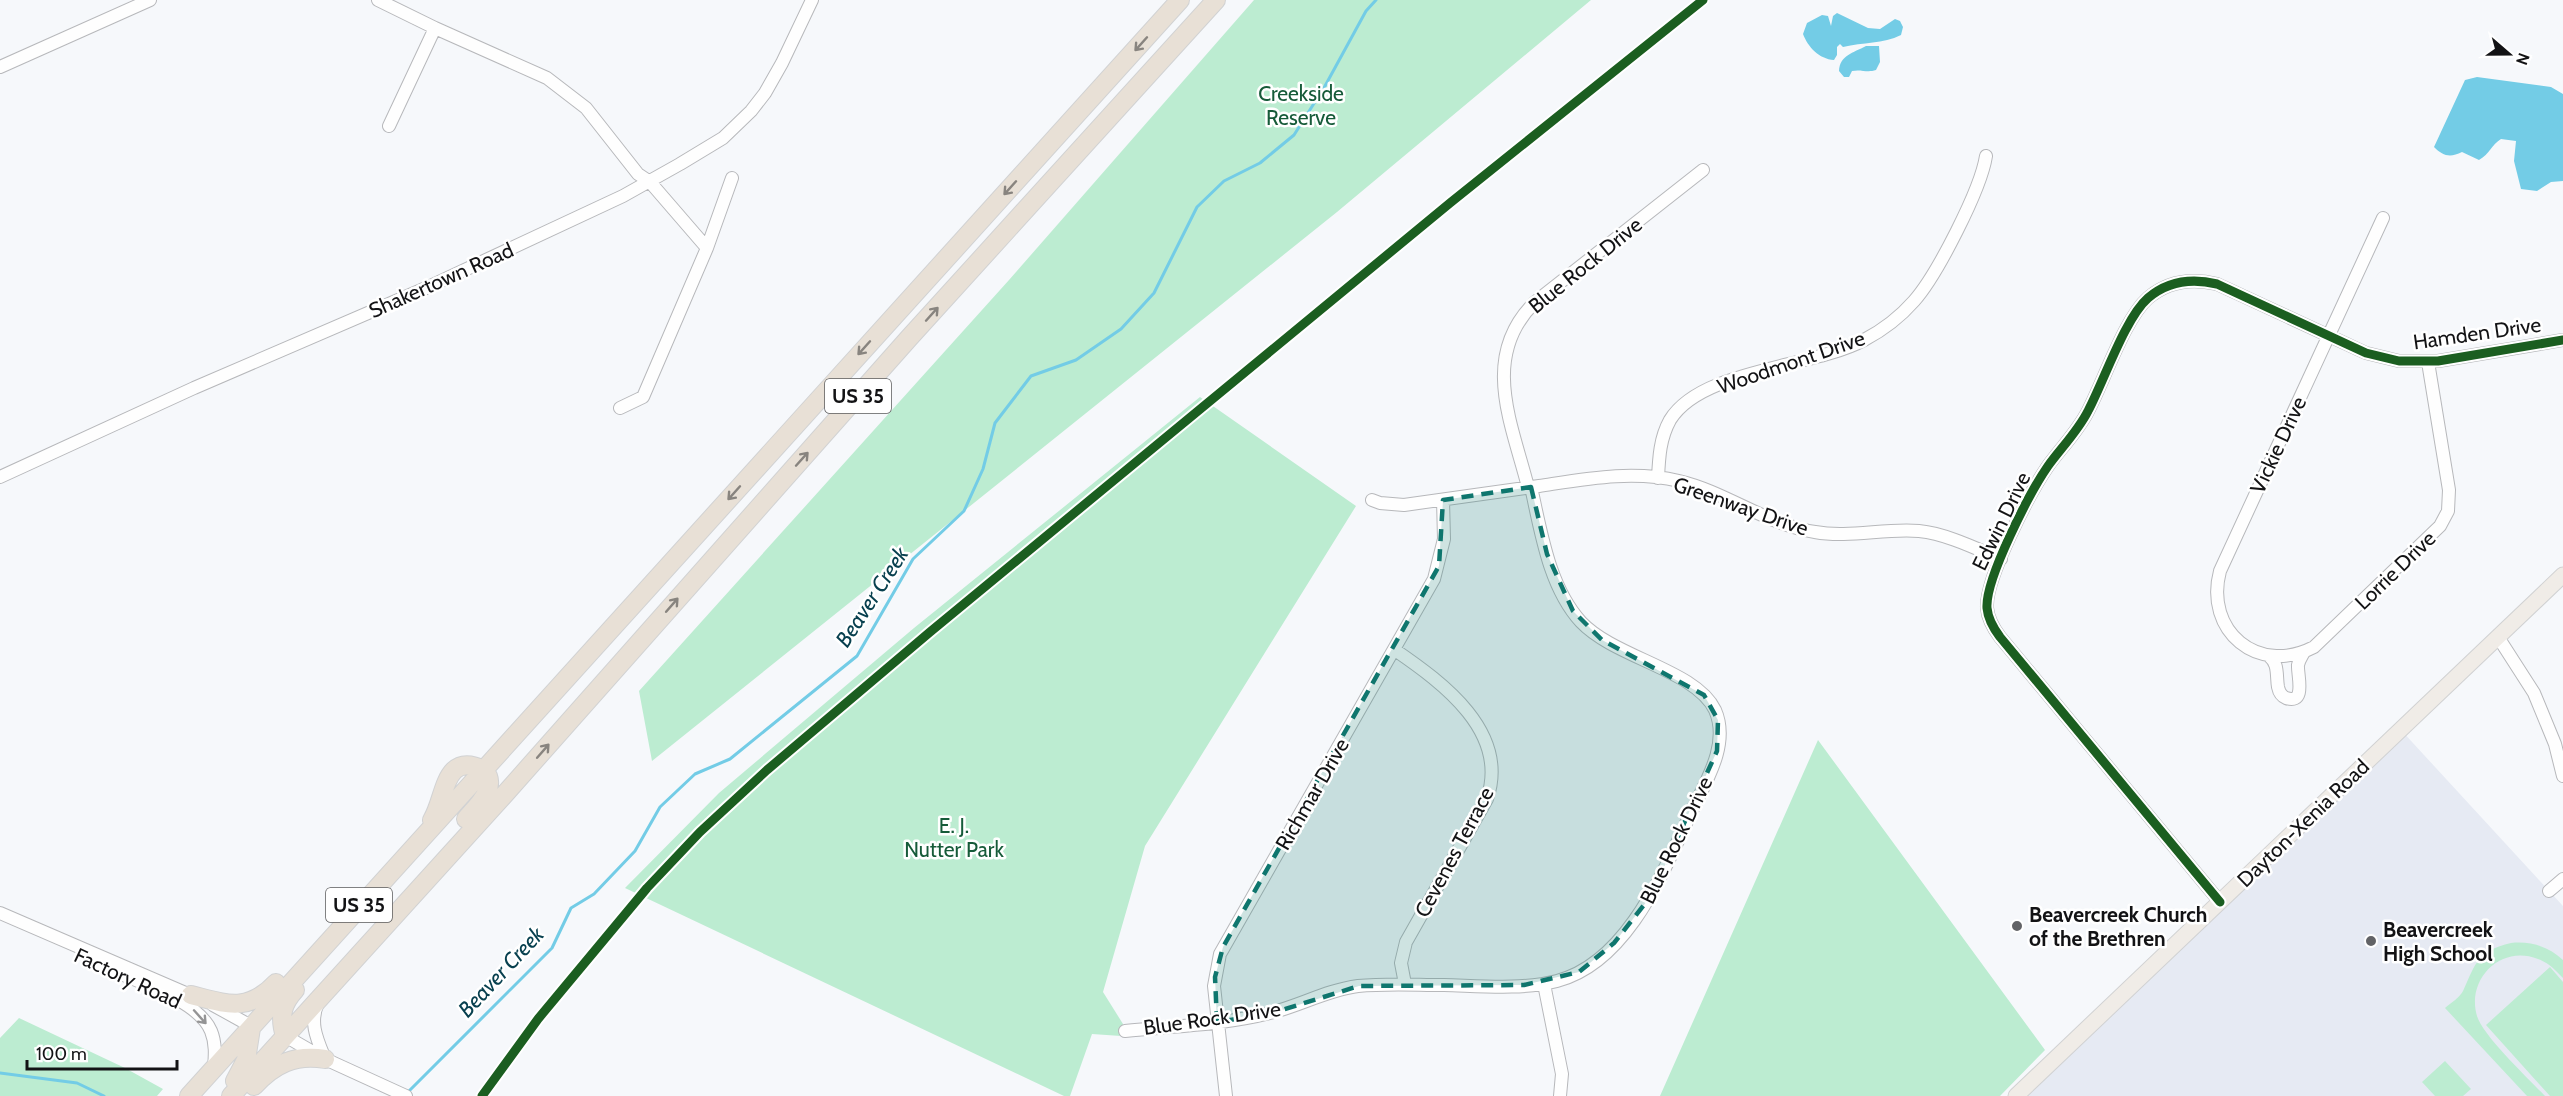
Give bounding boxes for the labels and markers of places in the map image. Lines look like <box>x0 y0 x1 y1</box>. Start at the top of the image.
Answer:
place label: Beavercreek Church of the Brethren <box>2029 902 2207 951</box>
place label: Beavercreek High School <box>2383 917 2494 966</box>
marker: Beavercreek Church of the Brethren <box>2010 919 2024 933</box>
marker: Beavercreek High School <box>2364 934 2378 948</box>

